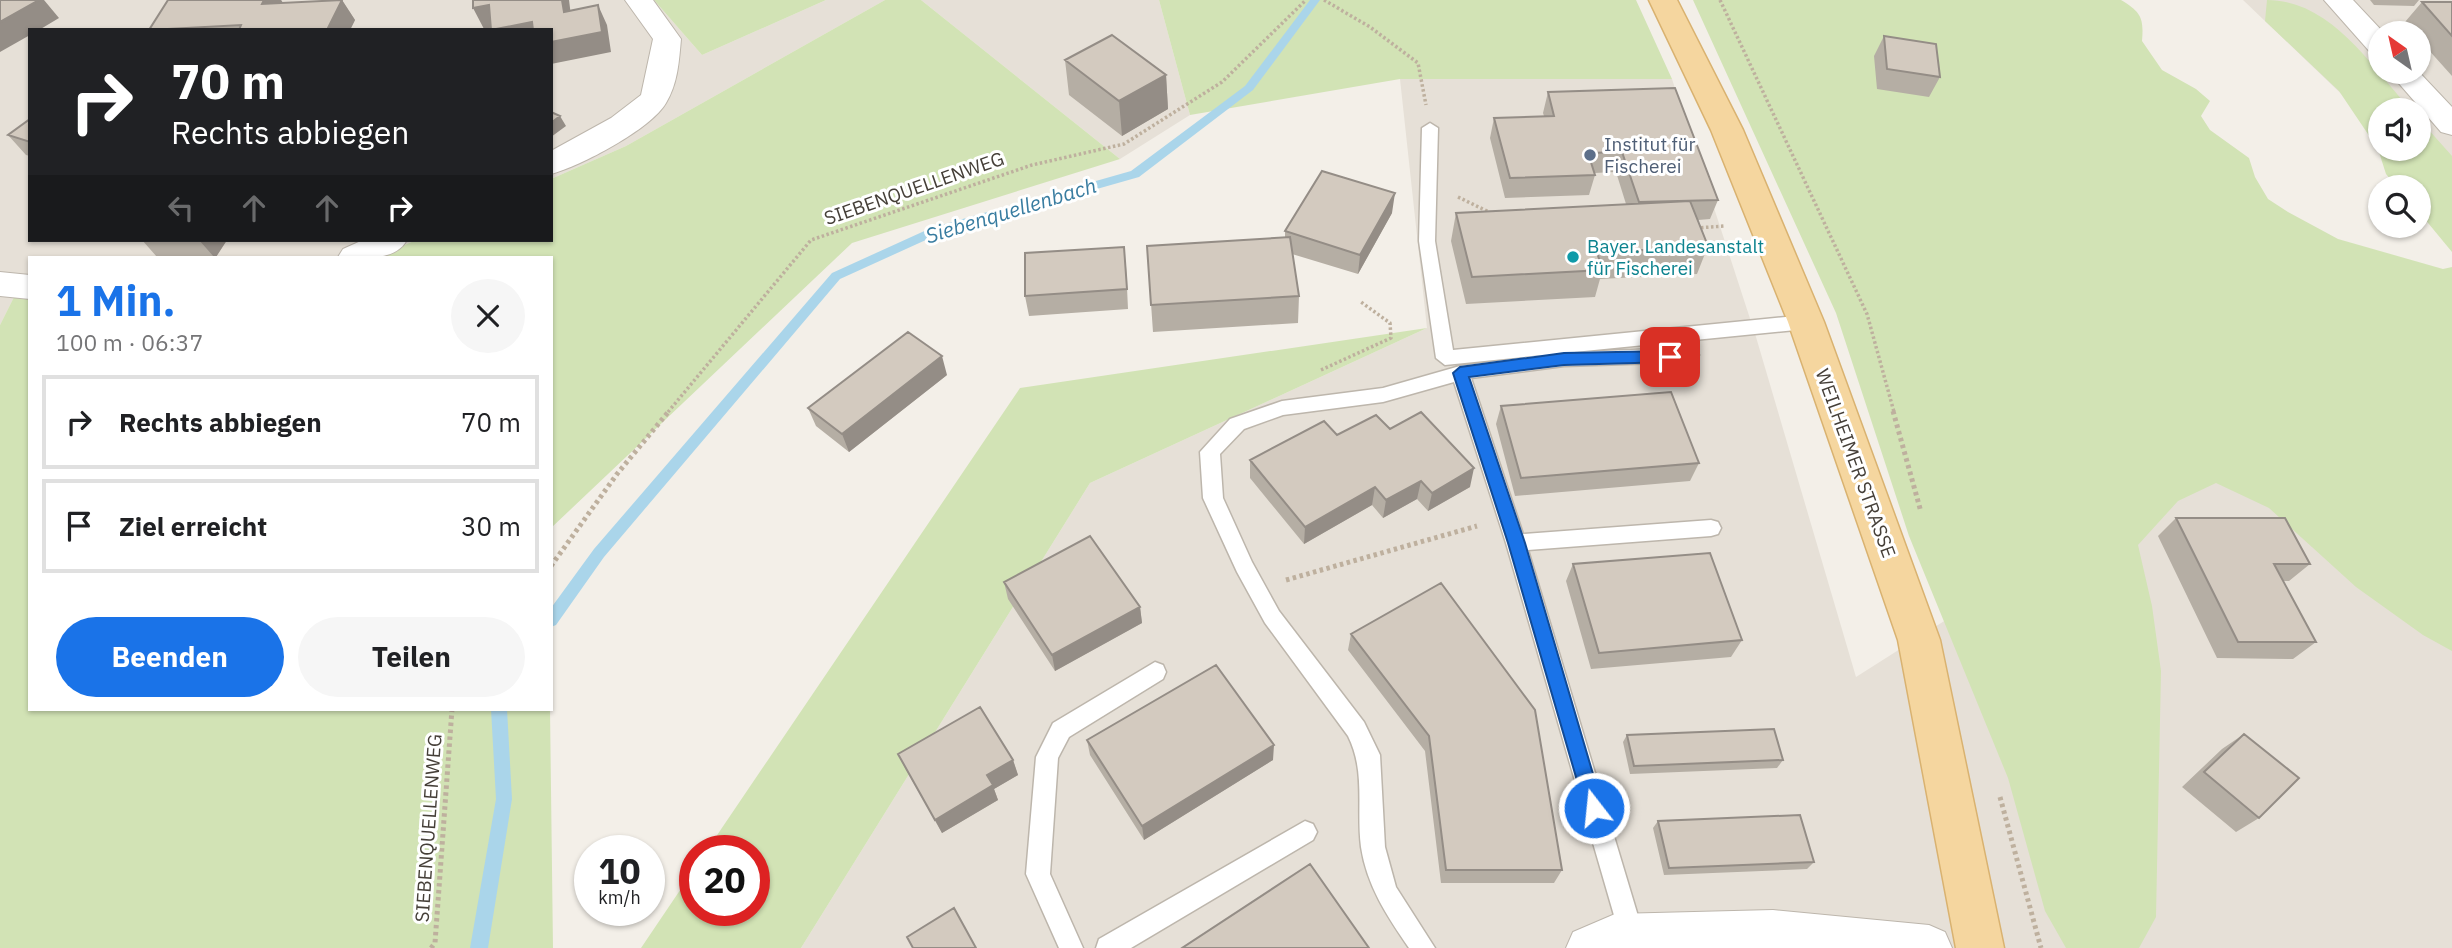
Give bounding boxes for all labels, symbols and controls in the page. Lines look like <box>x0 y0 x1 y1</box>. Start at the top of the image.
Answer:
north arrow <box>2368 21 2431 84</box>
map controls <box>2368 21 2431 238</box>
text: 70 m <box>171 49 285 112</box>
icon: right <box>56 56 147 147</box>
button: sound <box>2368 98 2431 161</box>
text: Rechts abbiegen <box>171 111 409 153</box>
place label: Institut für Fischerei <box>1604 132 1695 178</box>
street label: SIEBENQUELLENWEG <box>821 146 1007 230</box>
marker: Institut für Fischerei <box>1582 147 1598 163</box>
water label: Siebenquellenbach <box>922 171 1100 249</box>
button: search <box>2368 175 2431 238</box>
icon: left <box>162 189 200 227</box>
icon: ahead <box>235 189 273 227</box>
icon: ahead <box>308 189 346 227</box>
icon: right <box>381 189 419 227</box>
place label: Bayer. Landesanstalt für Fischerei <box>1587 234 1764 280</box>
marker: Bayer. Landesanstalt für Fischerei <box>1565 249 1581 265</box>
text: 1 Min. <box>56 273 176 328</box>
button: close <box>451 279 525 353</box>
text: 100 m · 06:37 <box>56 327 203 357</box>
pin <box>1640 327 1700 387</box>
icon: arrive <box>1651 338 1689 376</box>
street label: WEILHEIMER STRASSE <box>1811 365 1901 561</box>
icon: right <box>60 403 98 441</box>
text: Rechts abbiegen <box>119 405 322 439</box>
text: 70 m <box>461 405 521 439</box>
icon: arrive <box>60 507 98 545</box>
text: Ziel erreicht <box>119 509 267 543</box>
text: 30 m <box>461 509 521 543</box>
button: Beenden <box>56 617 284 697</box>
button: Teilen <box>298 617 525 697</box>
street label: SIEBENQUELLENWEG <box>409 733 447 923</box>
position arrow <box>1557 771 1631 845</box>
speed limit sign: 20 <box>679 835 770 926</box>
text: 10 <box>598 848 641 894</box>
text: km/h <box>598 886 641 909</box>

